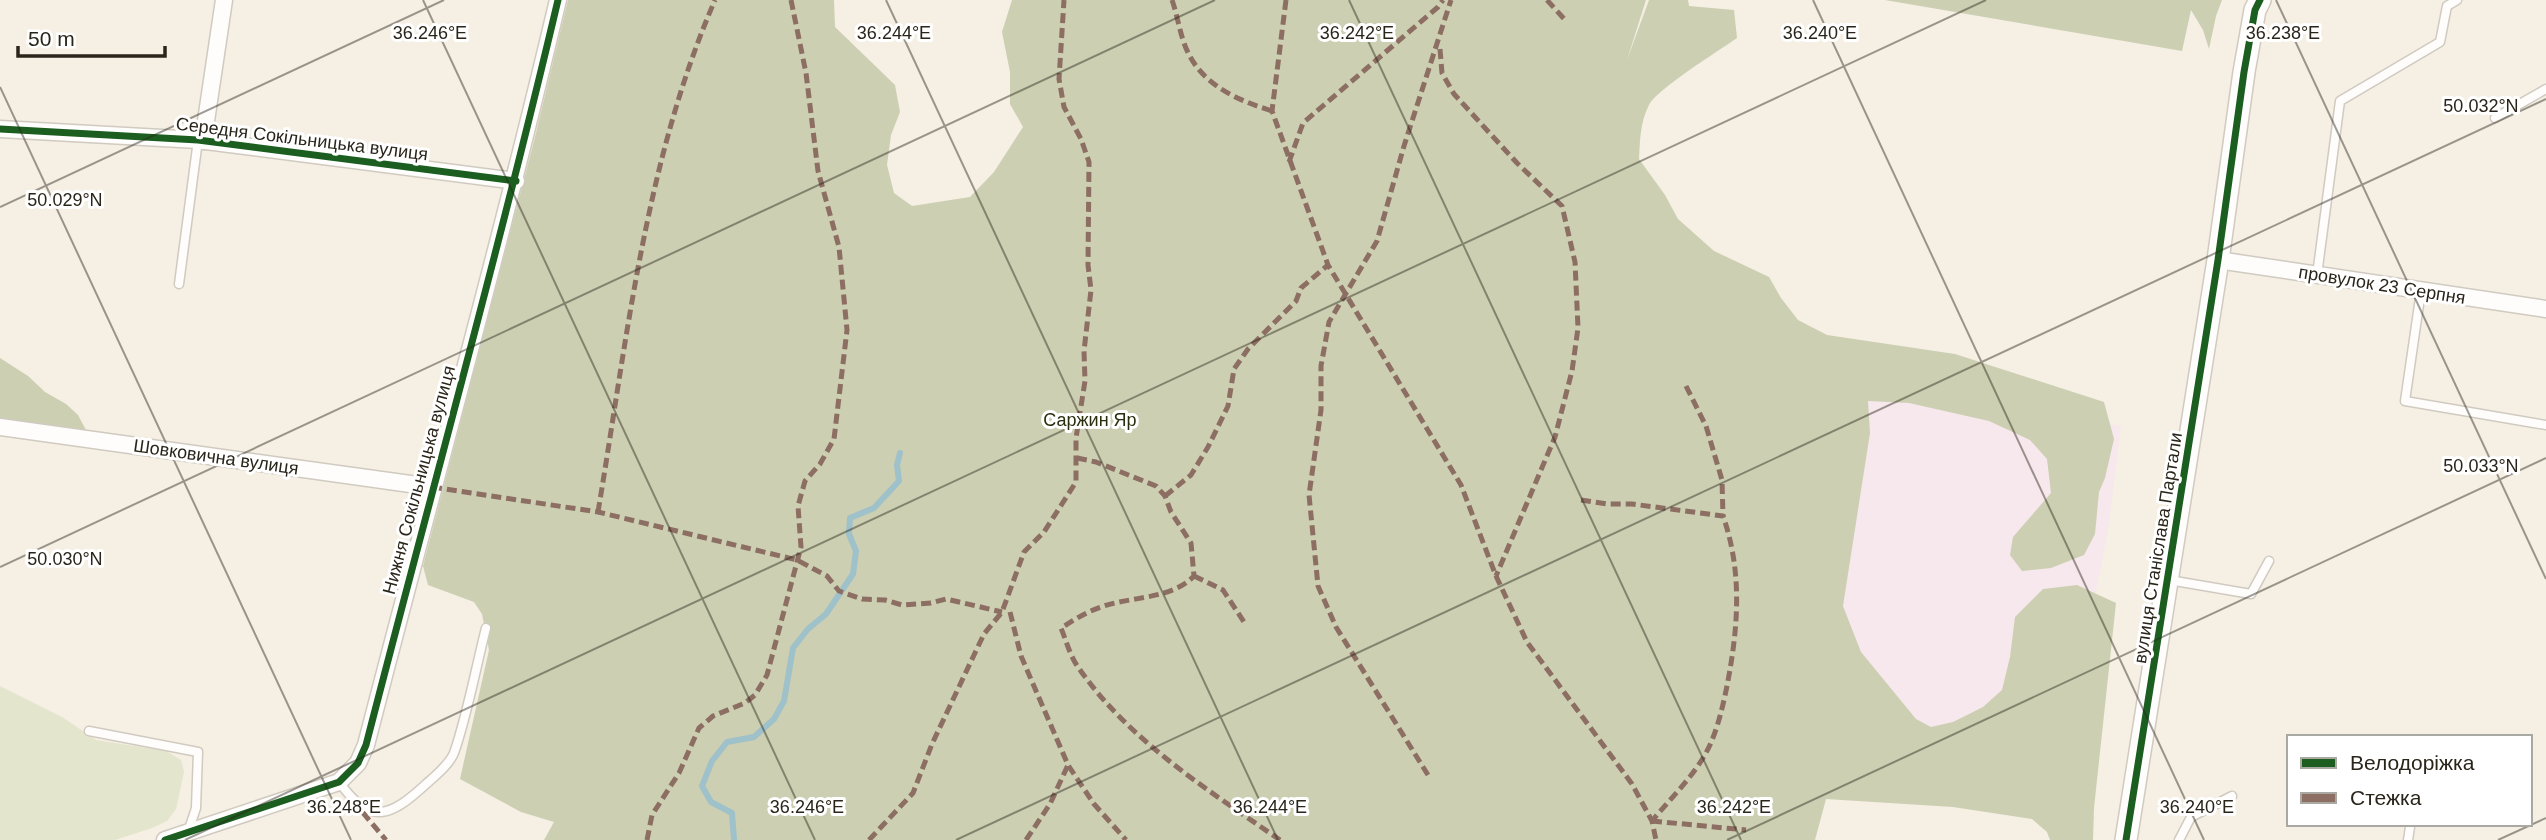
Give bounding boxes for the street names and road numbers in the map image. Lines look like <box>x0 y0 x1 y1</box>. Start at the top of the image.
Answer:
street label: Середня Сокільницька вулиця <box>175 114 429 164</box>
street label: провулок 23 Серпня <box>2297 262 2467 308</box>
street label: Нижня Сокільницька вулиця <box>379 363 459 597</box>
street label: вулиця Станіслава Партали <box>2130 431 2186 665</box>
street label: Шовковична вулиця <box>132 436 300 478</box>

